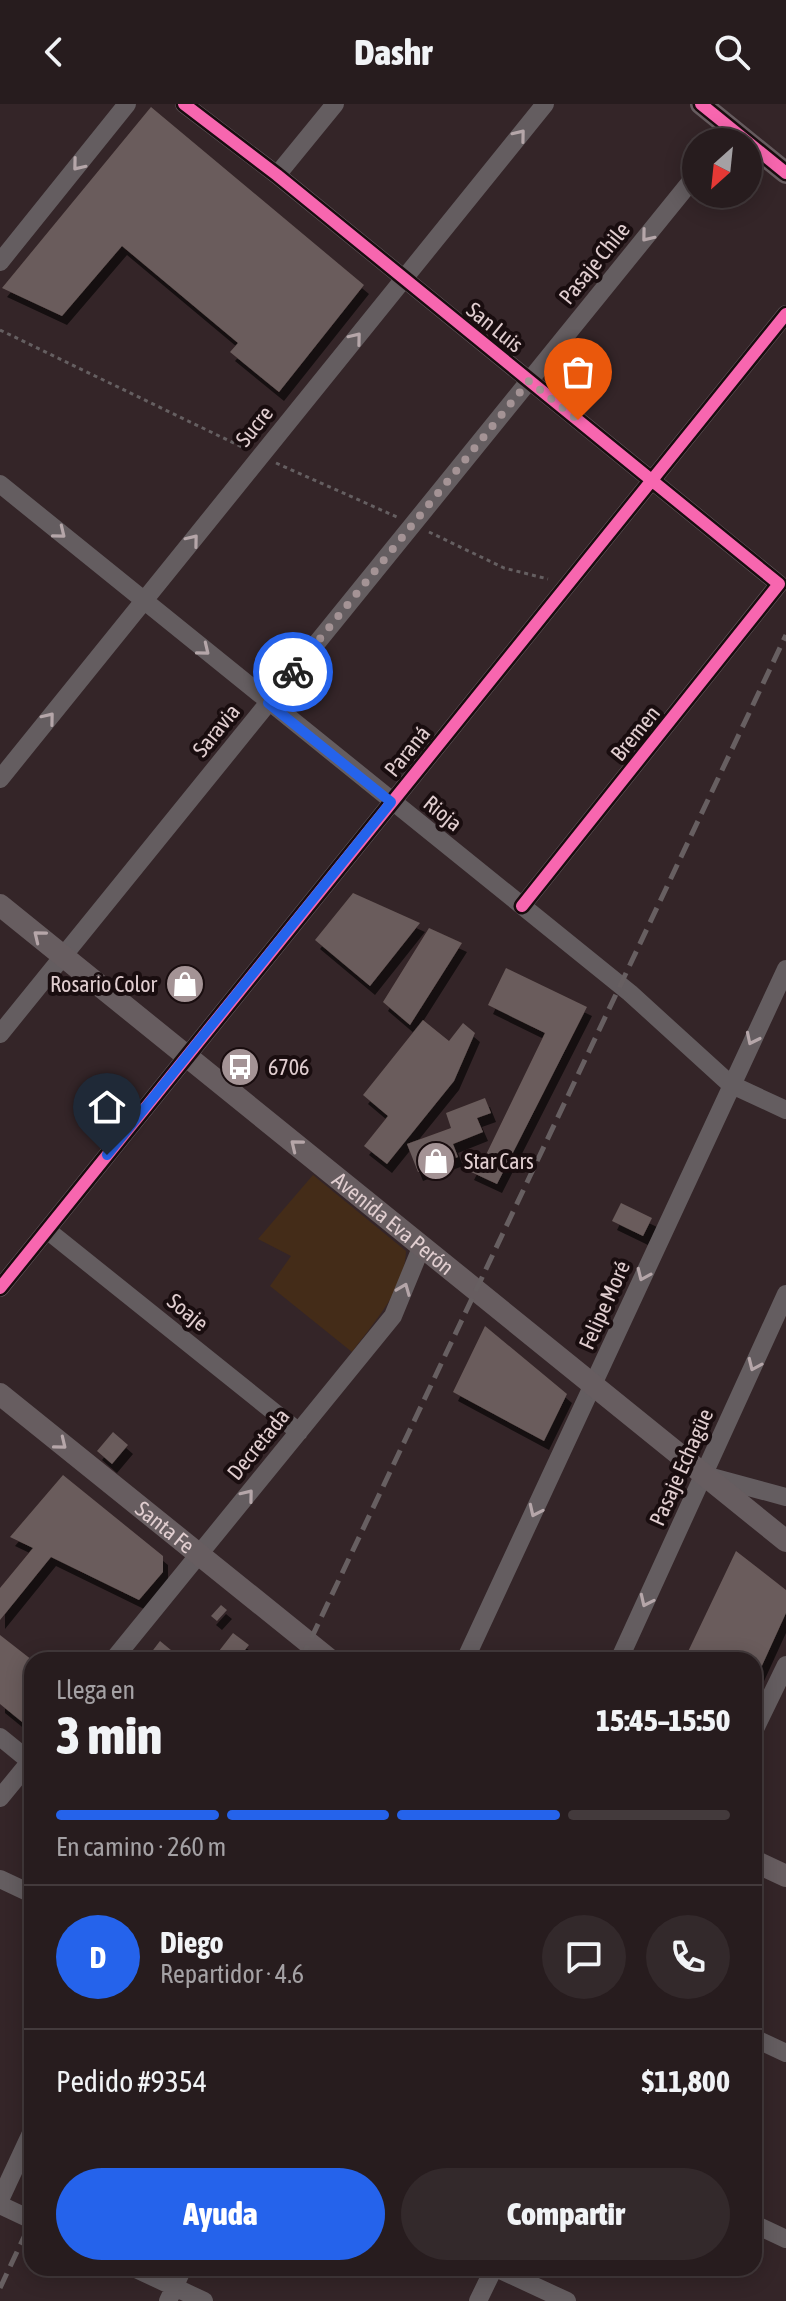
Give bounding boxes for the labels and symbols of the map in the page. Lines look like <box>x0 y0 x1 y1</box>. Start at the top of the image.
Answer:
north arrow <box>682 128 762 208</box>
one-way arrow <box>510 130 524 145</box>
one-way arrow <box>73 156 88 170</box>
street label: Pasaje Chile <box>553 217 635 309</box>
one-way arrow <box>642 227 657 241</box>
street label: San Luis <box>462 296 529 358</box>
one-way arrow <box>346 333 361 347</box>
pin <box>544 338 612 420</box>
street label: Sucre <box>230 401 278 451</box>
one-way arrow <box>51 523 66 538</box>
one-way arrow <box>183 535 198 549</box>
courier <box>253 632 333 712</box>
one-way arrow <box>195 640 209 655</box>
street label: Saravia <box>187 698 245 762</box>
street label: Bremen <box>605 700 665 766</box>
one-way arrow <box>39 713 54 727</box>
street label: Paraná <box>379 720 435 782</box>
street label: Rioja <box>419 790 467 836</box>
one-way arrow <box>33 932 48 946</box>
shop icon: Rosario Color <box>164 963 206 1005</box>
place label: Rosario Color <box>50 971 158 997</box>
one-way arrow <box>746 1031 762 1045</box>
bus stop icon: 6706 <box>219 1046 261 1088</box>
place label: 6706 <box>268 1054 309 1080</box>
pin <box>73 1073 141 1155</box>
one-way arrow <box>291 1140 305 1155</box>
shop icon: Star Cars <box>415 1140 457 1182</box>
place label: Star Cars <box>464 1148 534 1174</box>
street label: Avenida Eva Perón <box>327 1166 459 1280</box>
street label: Felipe Moré <box>573 1257 635 1353</box>
one-way arrow <box>637 1267 653 1282</box>
one-way arrow <box>394 1283 411 1297</box>
street label: Soaje <box>162 1288 214 1336</box>
one-way arrow <box>748 1356 764 1371</box>
street label: Decretada <box>221 1403 295 1485</box>
street label: Pasaje Echagüe <box>644 1405 718 1529</box>
one-way arrow <box>51 1434 66 1448</box>
one-way arrow <box>238 1490 253 1504</box>
street label: Santa Fe <box>130 1496 200 1559</box>
one-way arrow <box>529 1503 545 1518</box>
one-way arrow <box>640 1593 656 1608</box>

